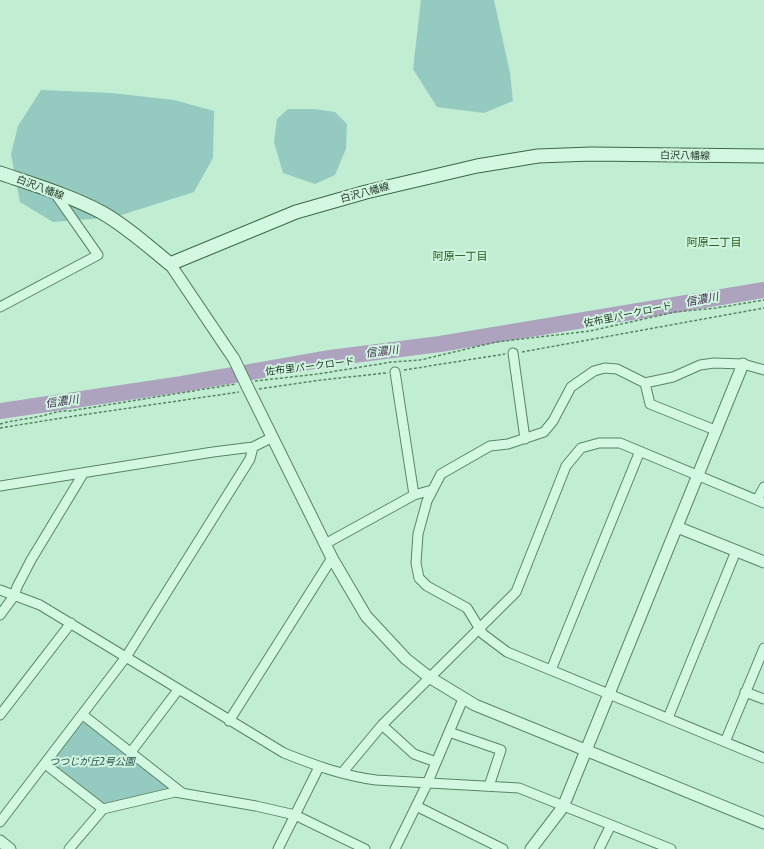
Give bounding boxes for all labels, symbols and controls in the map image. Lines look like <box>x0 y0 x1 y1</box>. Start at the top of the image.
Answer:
street label: 白沢八幡線 <box>660 150 710 162</box>
street label: 白沢八幡線 <box>15 173 65 203</box>
street label: 白沢八幡線 <box>339 181 391 205</box>
district label: 阿原二丁目 <box>687 236 741 250</box>
district label: 阿原一丁目 <box>433 250 487 264</box>
water label: 信濃川 <box>685 291 719 309</box>
street label: 佐布里パークロード <box>583 300 673 330</box>
water label: 信濃川 <box>365 343 399 361</box>
street label: 佐布里パークロード <box>265 356 355 378</box>
water label: 信濃川 <box>45 393 79 411</box>
park label: つつじが丘2号公園 <box>49 756 135 768</box>

